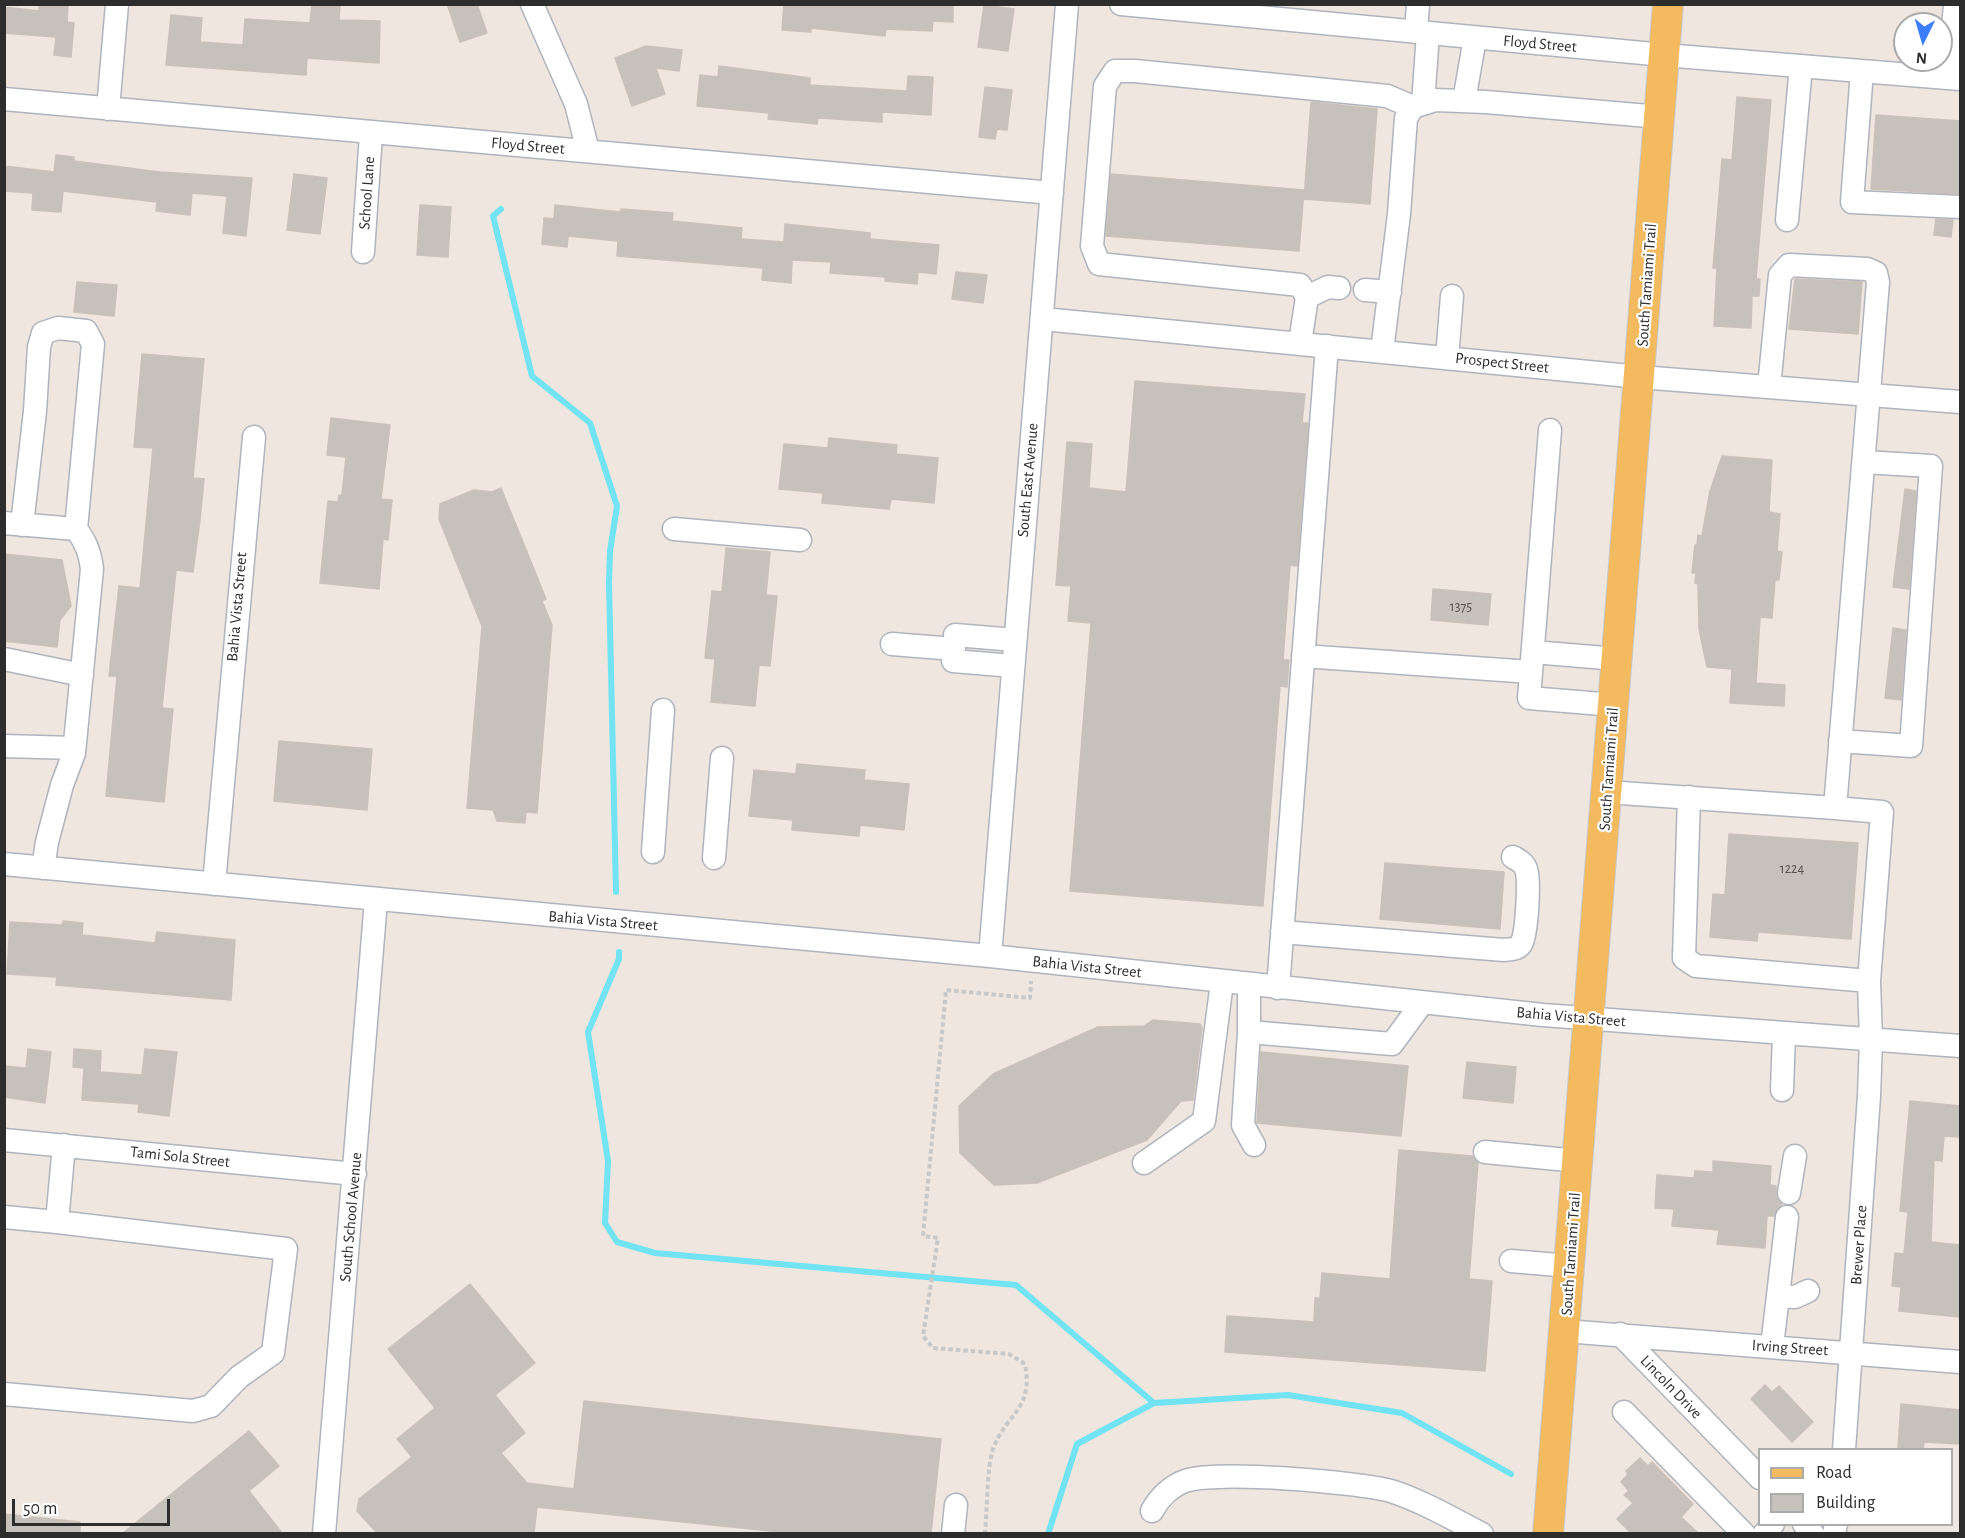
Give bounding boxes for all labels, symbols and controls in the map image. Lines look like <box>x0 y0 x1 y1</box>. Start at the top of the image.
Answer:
north arrow <box>1893 12 1953 72</box>
street label: Floyd Street <box>1502 31 1578 57</box>
text: N <box>1915 49 1928 66</box>
street label: Floyd Street <box>490 133 566 159</box>
street label: School Lane <box>355 156 379 230</box>
street label: South Tamiami Trail <box>1633 223 1661 347</box>
street label: Prospect Street <box>1454 349 1550 377</box>
street label: South East Avenue <box>1013 422 1043 538</box>
street label: Bahia Vista Street <box>223 551 251 663</box>
house number: 1375 <box>1450 599 1472 615</box>
street label: South Tamiami Trail <box>1595 707 1623 831</box>
house number: 1224 <box>1780 861 1804 877</box>
street label: Bahia Vista Street <box>547 907 659 935</box>
street label: Bahia Vista Street <box>1031 952 1143 982</box>
street label: Bahia Vista Street <box>1515 1003 1627 1031</box>
street label: Tami Sola Street <box>129 1142 231 1172</box>
street label: South School Avenue <box>336 1151 366 1283</box>
street label: South Tamiami Trail <box>1557 1192 1585 1316</box>
street label: Brewer Place <box>1847 1204 1871 1286</box>
street label: Irving Street <box>1751 1336 1829 1360</box>
street label: Lincoln Drive <box>1636 1351 1706 1423</box>
legend <box>1758 1448 1953 1526</box>
text: Road <box>1816 1464 1852 1482</box>
scale bar <box>15 1487 172 1525</box>
text: Building <box>1816 1494 1875 1512</box>
text: 50 m <box>23 1500 57 1518</box>

